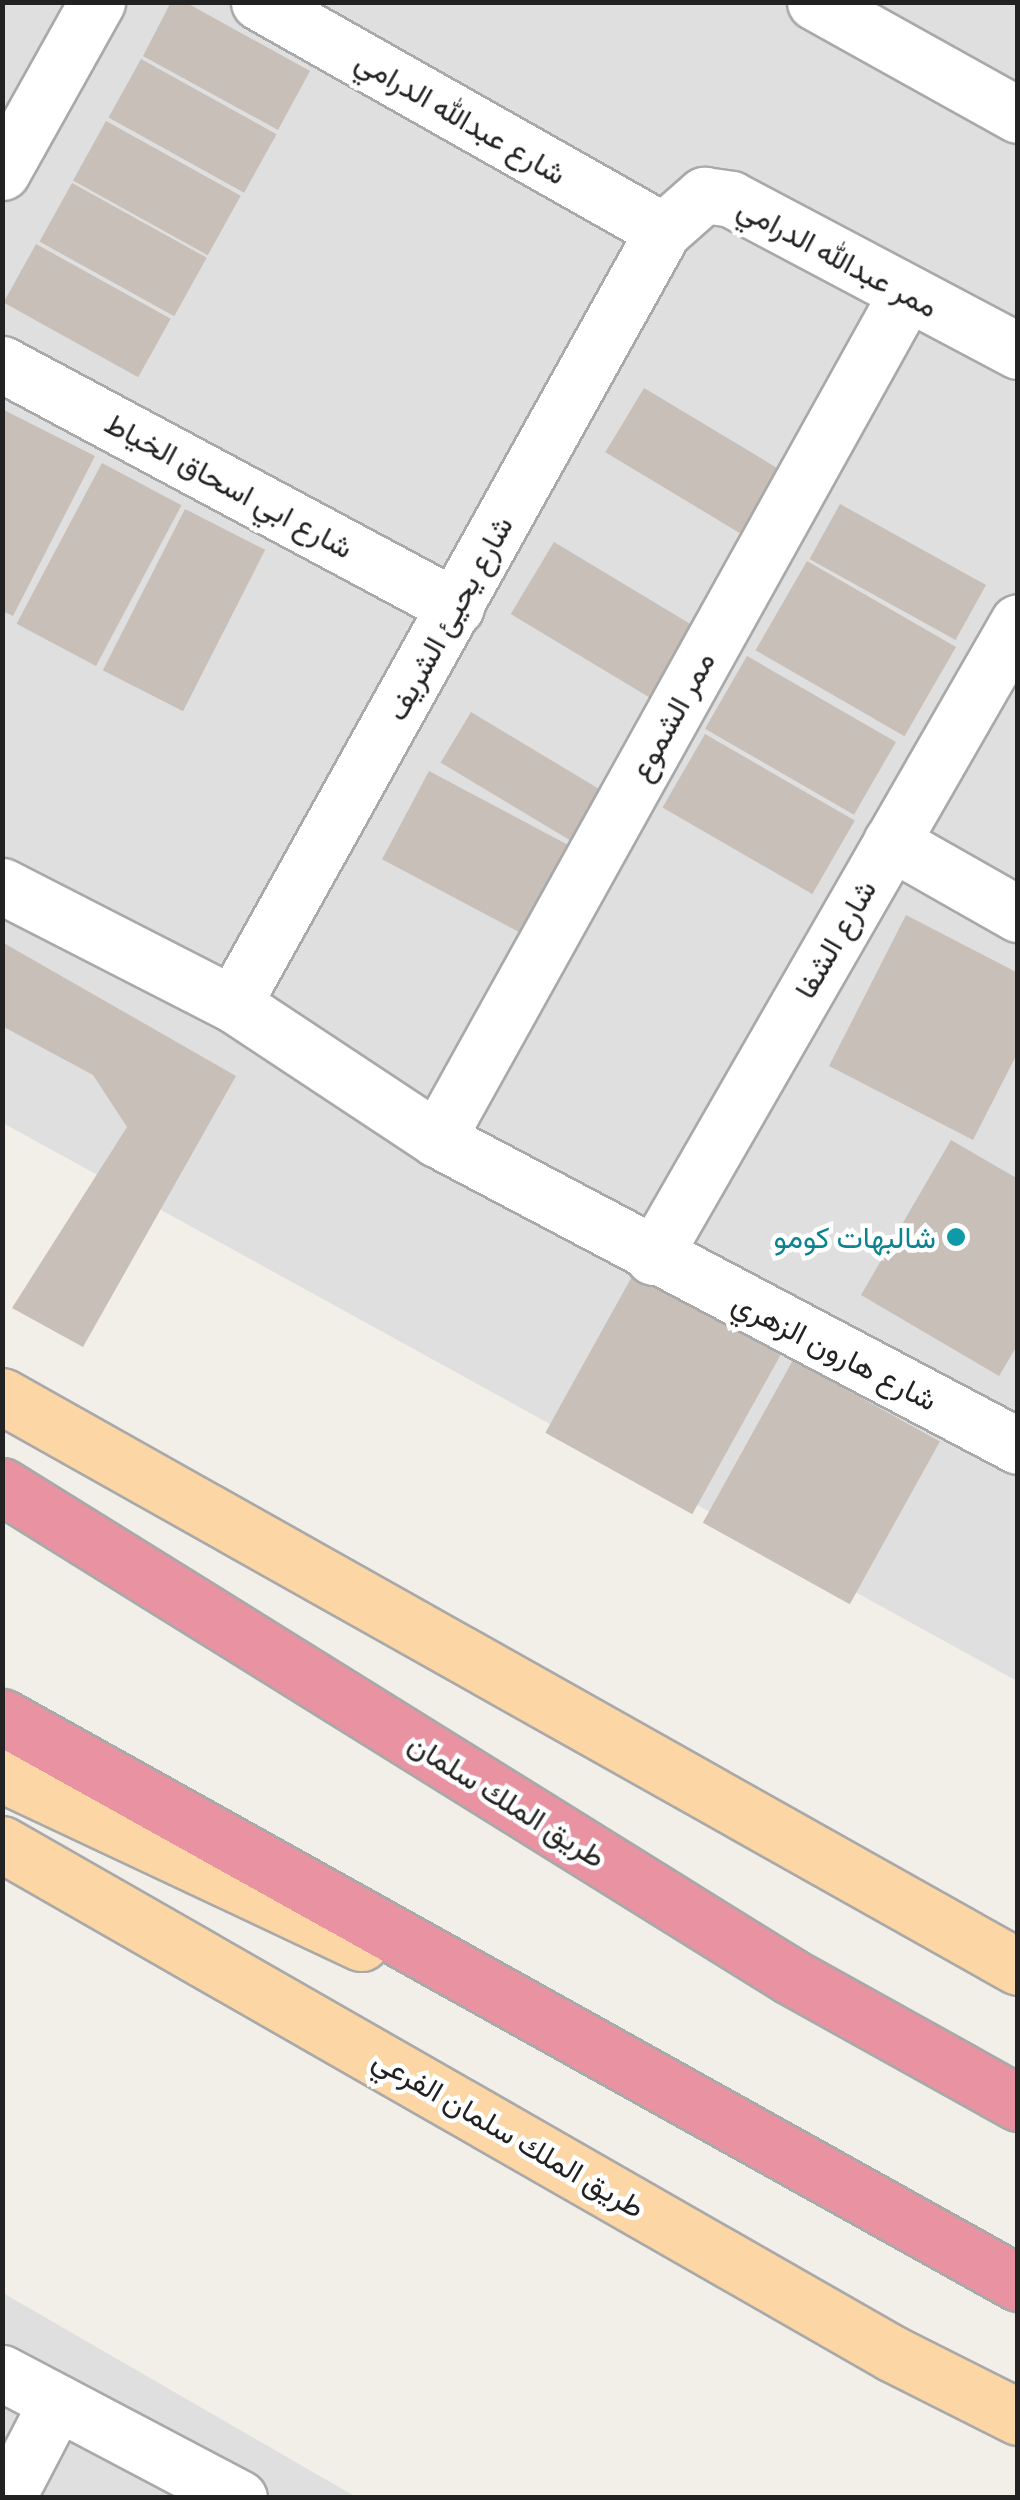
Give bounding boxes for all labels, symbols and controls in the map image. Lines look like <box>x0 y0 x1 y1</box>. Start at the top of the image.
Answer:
street label: شارع عبدالله الدرامي <box>350 42 572 192</box>
street label: ممر عبدالله الدرامي <box>732 189 944 325</box>
street label: شارع ابي اسحاق الخياط <box>99 404 359 566</box>
street label: شارع يحيئ الشريف <box>378 510 520 726</box>
street label: ممر الشموع <box>622 645 722 787</box>
street label: شارع الشفا <box>787 873 883 1005</box>
place label: شالبهات كومو <box>774 1219 936 1255</box>
marker: شالبهات كومو <box>945 1226 967 1248</box>
street label: شارع هارون الزهري <box>727 1284 943 1418</box>
street label: طريق الملك سلمان <box>402 1725 612 1875</box>
street label: طريق الملك سلمان الفرعي <box>367 2041 651 2225</box>

